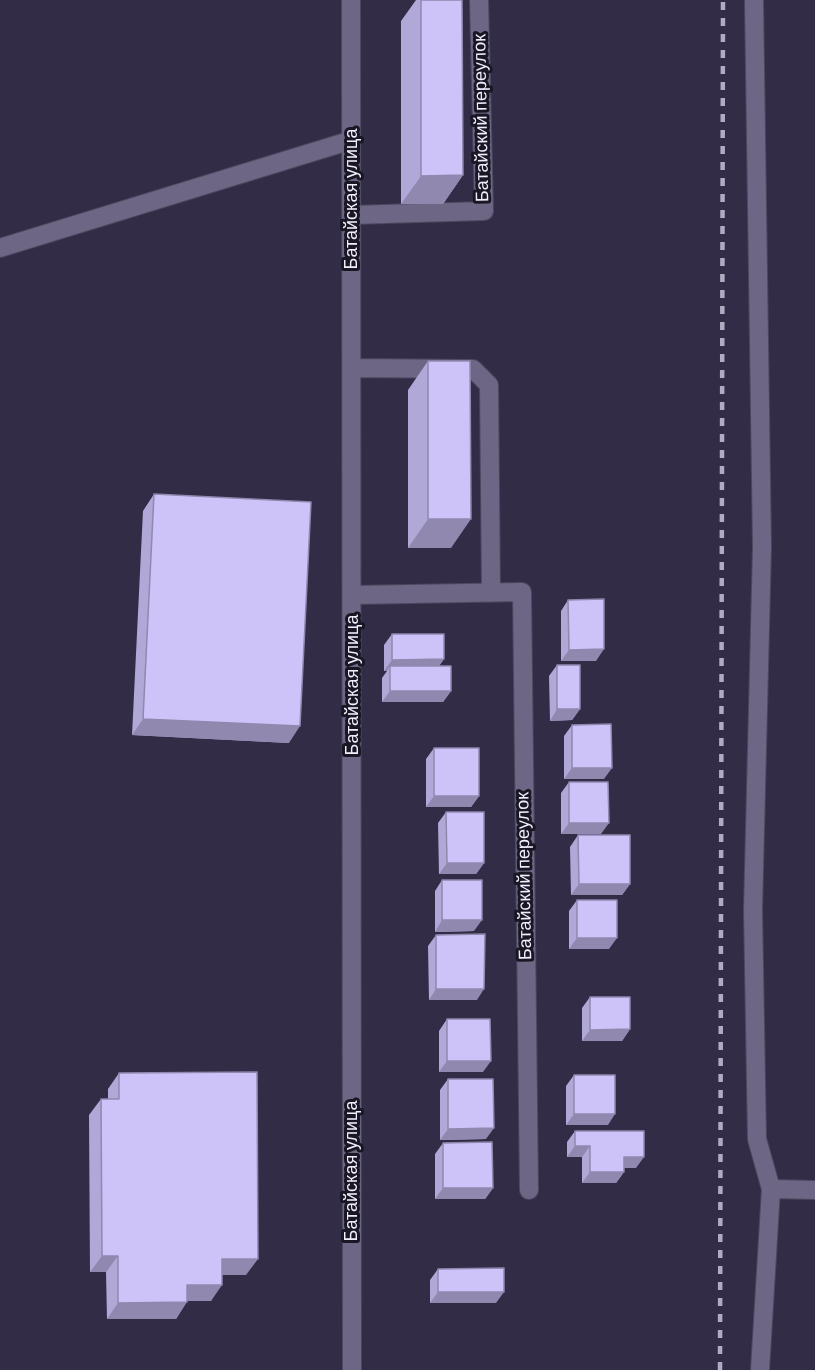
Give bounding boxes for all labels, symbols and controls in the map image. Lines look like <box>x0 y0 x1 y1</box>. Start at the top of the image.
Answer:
street label: Батайский переулок <box>470 34 494 202</box>
street label: Батайская улица <box>341 129 363 269</box>
street label: Батайская улица <box>342 615 364 755</box>
street label: Батайский переулок <box>513 792 537 960</box>
street label: Батайская улица <box>341 1101 363 1241</box>

